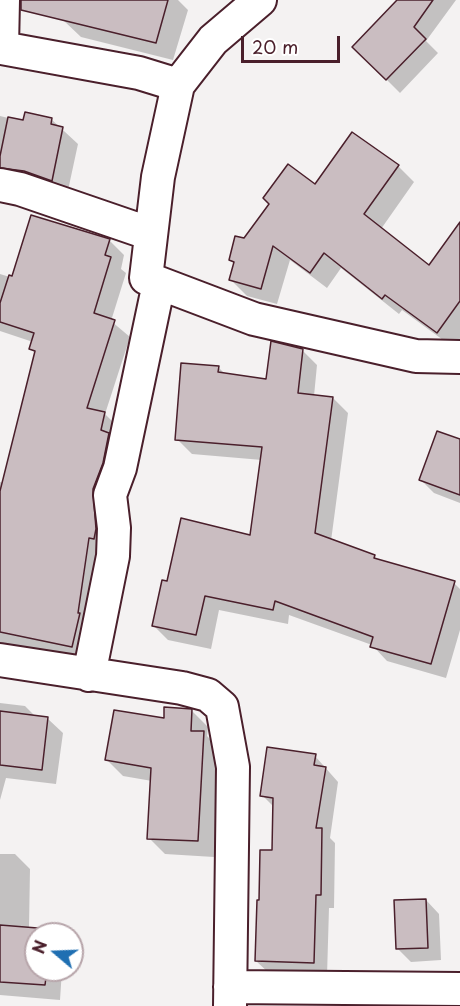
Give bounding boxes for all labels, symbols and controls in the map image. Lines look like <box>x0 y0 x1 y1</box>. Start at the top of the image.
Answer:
scale bar <box>244 24 343 62</box>
text: 20 m <box>252 33 298 60</box>
north arrow <box>24 922 84 982</box>
text: N <box>25 937 52 957</box>

